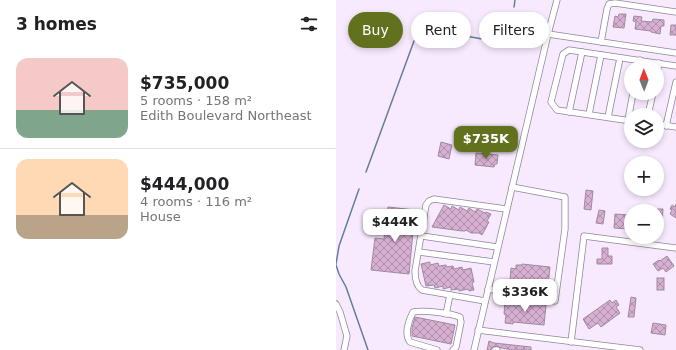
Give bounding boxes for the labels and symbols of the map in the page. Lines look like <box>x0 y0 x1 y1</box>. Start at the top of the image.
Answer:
north arrow <box>624 60 664 100</box>
pin: $735K <box>458 126 514 160</box>
pin: $444K <box>367 209 423 243</box>
pin: $336K <box>497 279 553 313</box>

